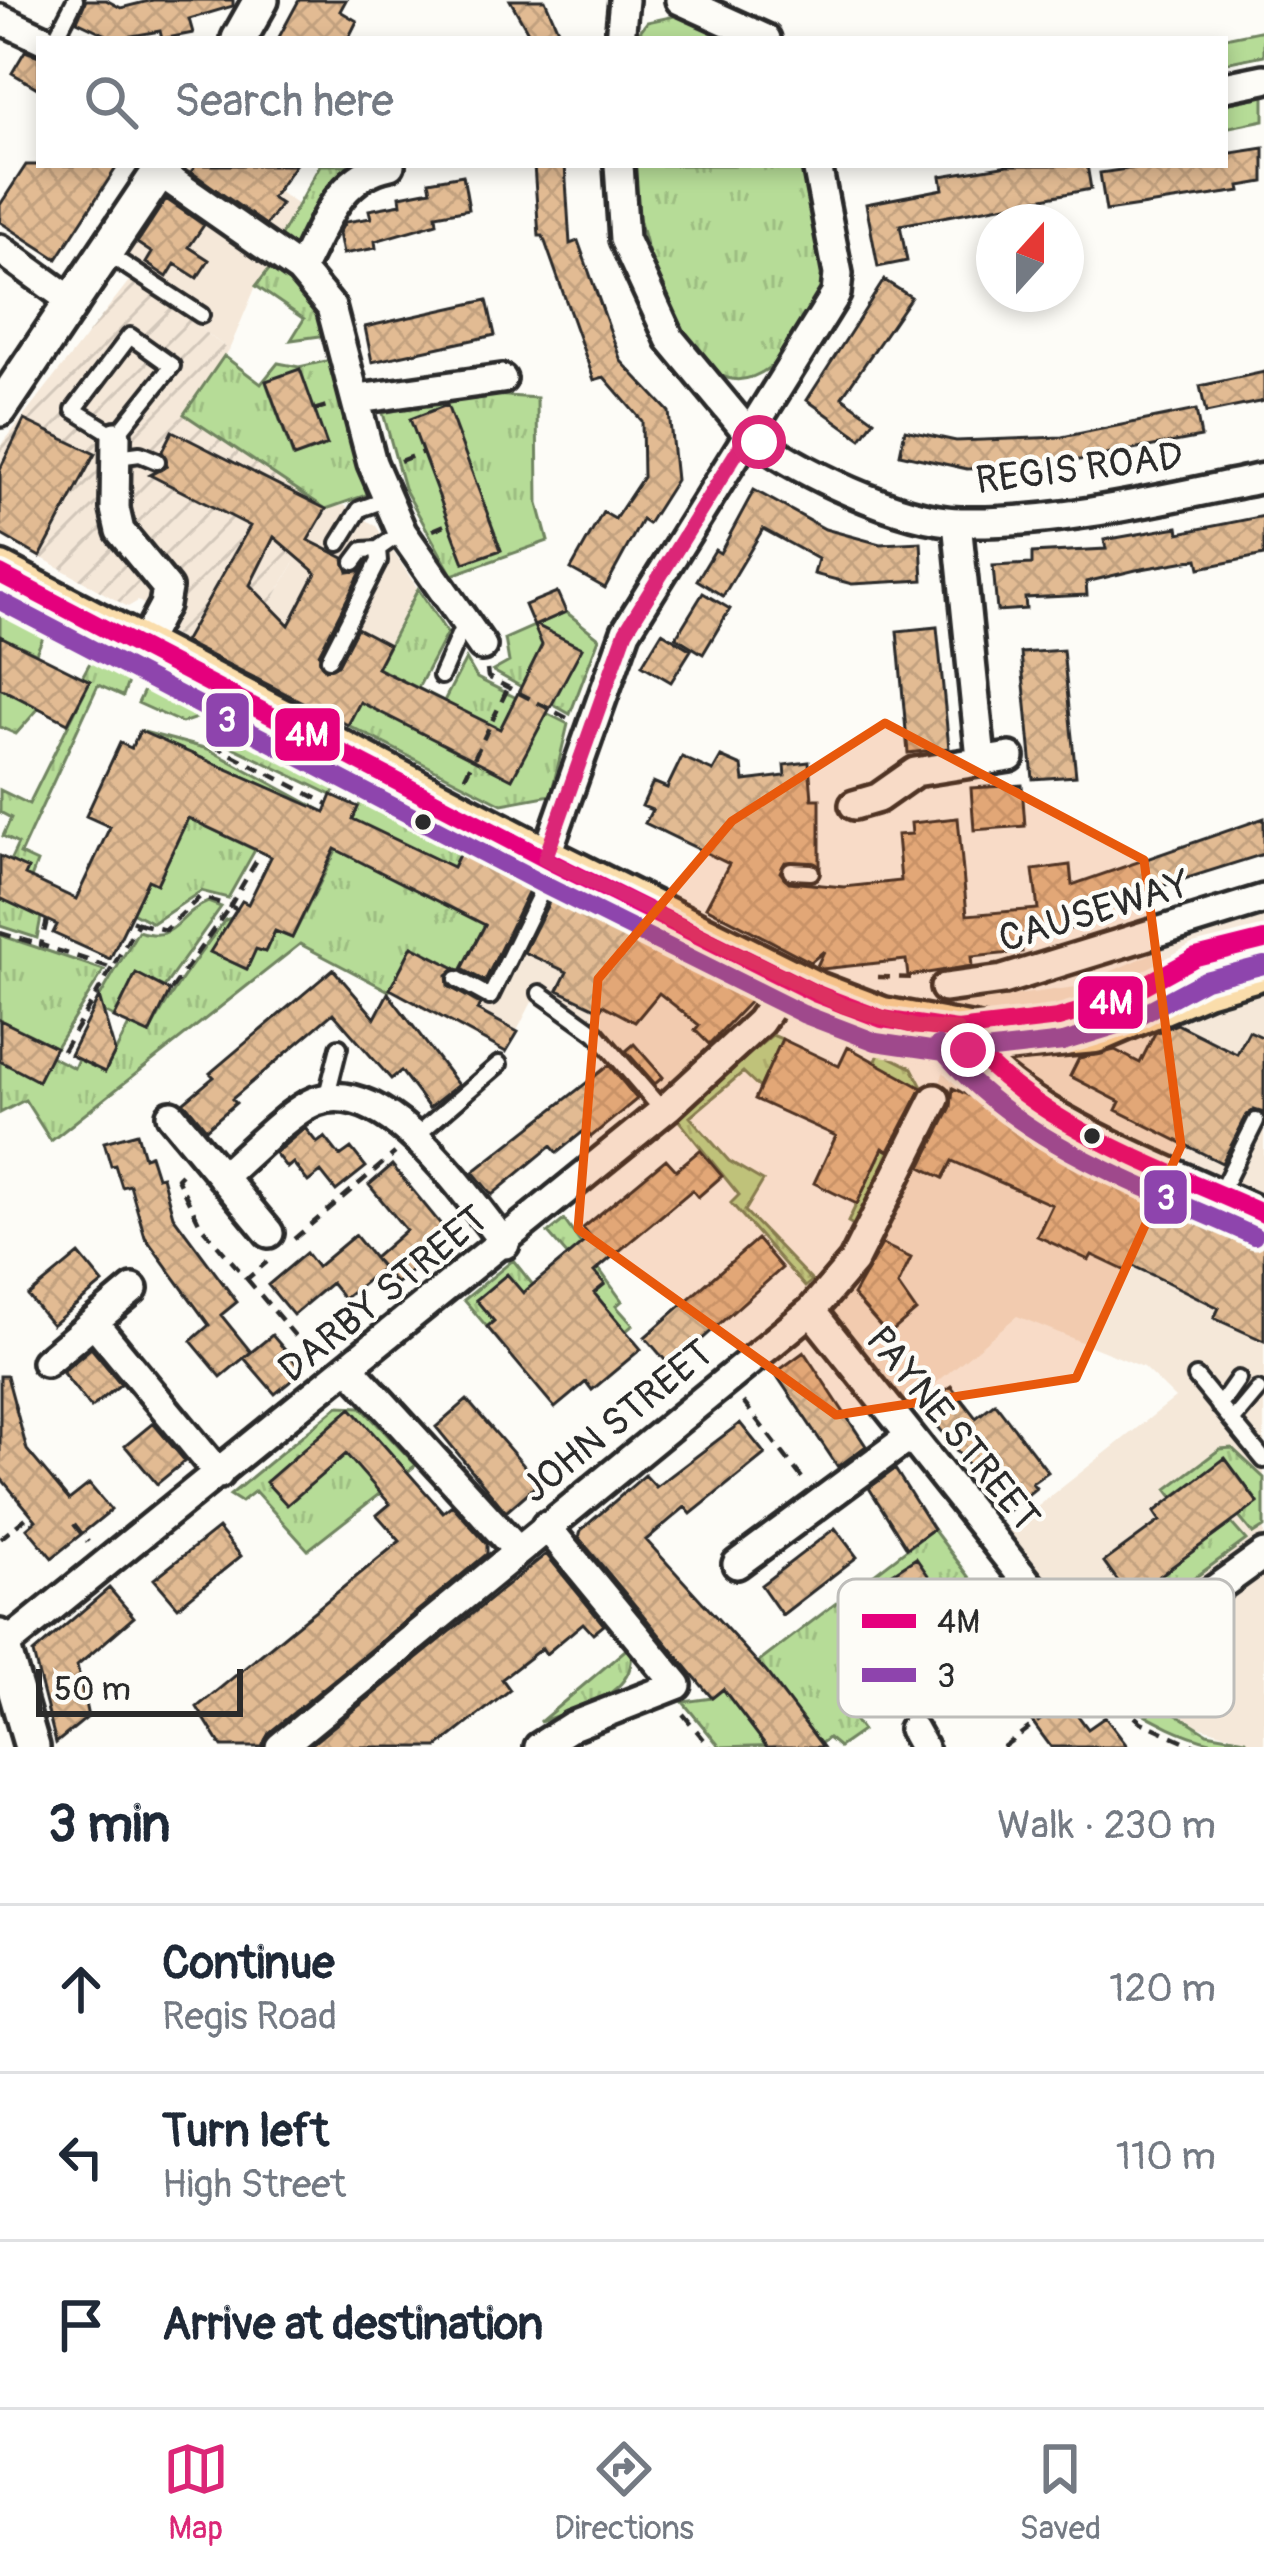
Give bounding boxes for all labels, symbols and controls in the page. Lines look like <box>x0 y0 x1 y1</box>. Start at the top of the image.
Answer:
search box <box>36 36 1228 168</box>
icon: search <box>78 69 144 135</box>
text: Search here <box>174 74 394 130</box>
north arrow <box>976 204 1084 312</box>
route start <box>732 415 786 469</box>
street label: REGIS ROAD <box>973 431 1185 505</box>
line badge: 3 <box>204 691 251 749</box>
text: 3 <box>218 700 236 741</box>
line badge: 4M <box>273 706 342 763</box>
text: 4M <box>286 715 328 756</box>
unlabelled marker <box>412 811 434 833</box>
street label: CAUSEWAY <box>993 859 1196 964</box>
line badge: 4M <box>1076 974 1145 1031</box>
text: 4M <box>1090 983 1132 1024</box>
route end <box>941 1023 995 1077</box>
unlabelled marker <box>1081 1125 1103 1147</box>
line badge: 3 <box>1142 1168 1189 1226</box>
text: 3 <box>1157 1178 1175 1219</box>
street label: DARBY STREET <box>269 1195 497 1393</box>
street label: PAYNE STREET <box>855 1317 1050 1541</box>
street label: JOHN STREET <box>511 1329 723 1513</box>
legend <box>838 1579 1234 1717</box>
text: 4M <box>937 1602 980 1643</box>
text: 3 <box>937 1656 955 1697</box>
scale bar <box>36 1663 243 1716</box>
text: 50 m <box>54 1669 131 1710</box>
text: 3 min <box>48 1793 170 1857</box>
text: Walk · 230 m <box>997 1801 1216 1850</box>
text: Continue <box>162 1936 335 1992</box>
icon: ahead <box>48 1956 114 2022</box>
text: 120 m <box>1109 1964 1216 2013</box>
text: Regis Road <box>162 1992 337 2041</box>
text: Turn left <box>162 2104 329 2160</box>
icon: left <box>48 2124 114 2190</box>
text: 110 m <box>1116 2132 1216 2181</box>
text: High Street <box>162 2160 346 2209</box>
icon: arrive <box>48 2292 114 2358</box>
text: Arrive at destination <box>162 2297 543 2353</box>
tab: Map <box>163 2436 229 2549</box>
tab: Directions <box>554 2436 694 2549</box>
tab: Saved <box>1019 2436 1101 2549</box>

